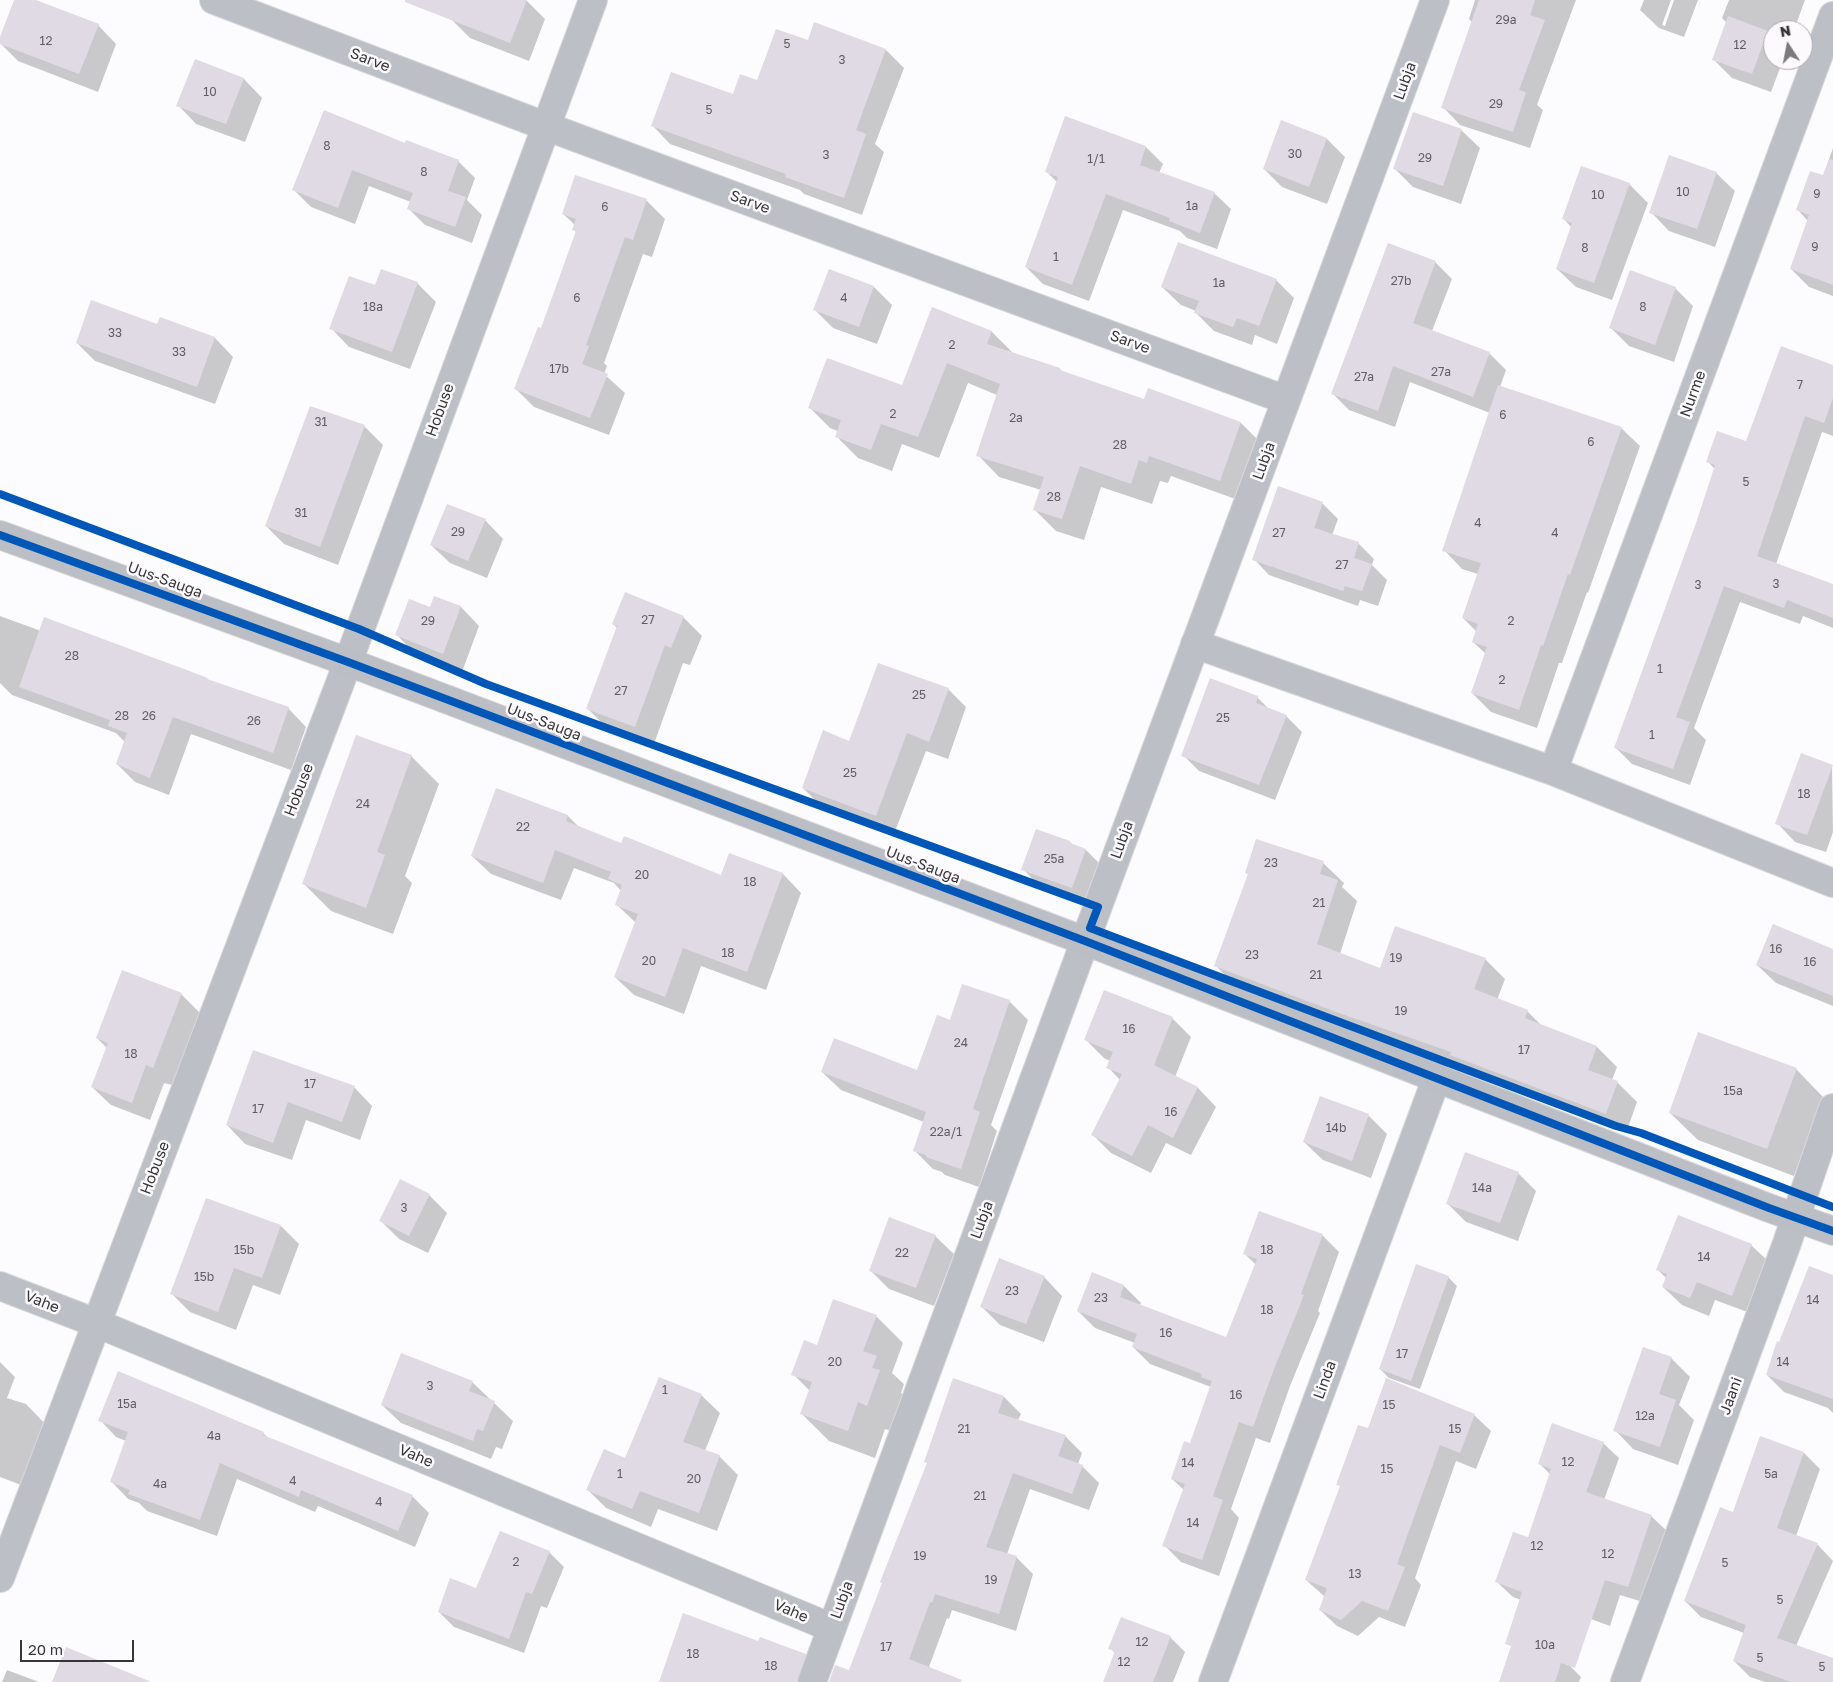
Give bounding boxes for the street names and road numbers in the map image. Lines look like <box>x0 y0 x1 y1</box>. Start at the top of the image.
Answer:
street label: Sarve <box>348 44 392 76</box>
street label: Lubja <box>1390 60 1420 102</box>
street label: Sarve <box>728 187 772 217</box>
street label: Sarve <box>1108 327 1152 357</box>
street label: Nurme <box>1676 368 1710 420</box>
street label: Hobuse <box>422 381 458 439</box>
street label: Lubja <box>1249 440 1279 482</box>
street label: Uus-Sauga <box>125 558 205 602</box>
street label: Uus-Sauga <box>504 700 584 744</box>
street label: Hobuse <box>281 761 317 819</box>
street label: Lubja <box>1107 819 1137 861</box>
street label: Uus-Sauga <box>883 843 963 887</box>
street label: Hobuse <box>137 1139 173 1197</box>
street label: Lubja <box>967 1199 997 1241</box>
street label: Vahe <box>22 1287 62 1317</box>
street label: Linda <box>1310 1358 1340 1402</box>
street label: Jaani <box>1716 1375 1746 1417</box>
street label: Vahe <box>396 1441 436 1471</box>
street label: Lubja <box>827 1579 857 1621</box>
street label: Vahe <box>771 1596 811 1626</box>

